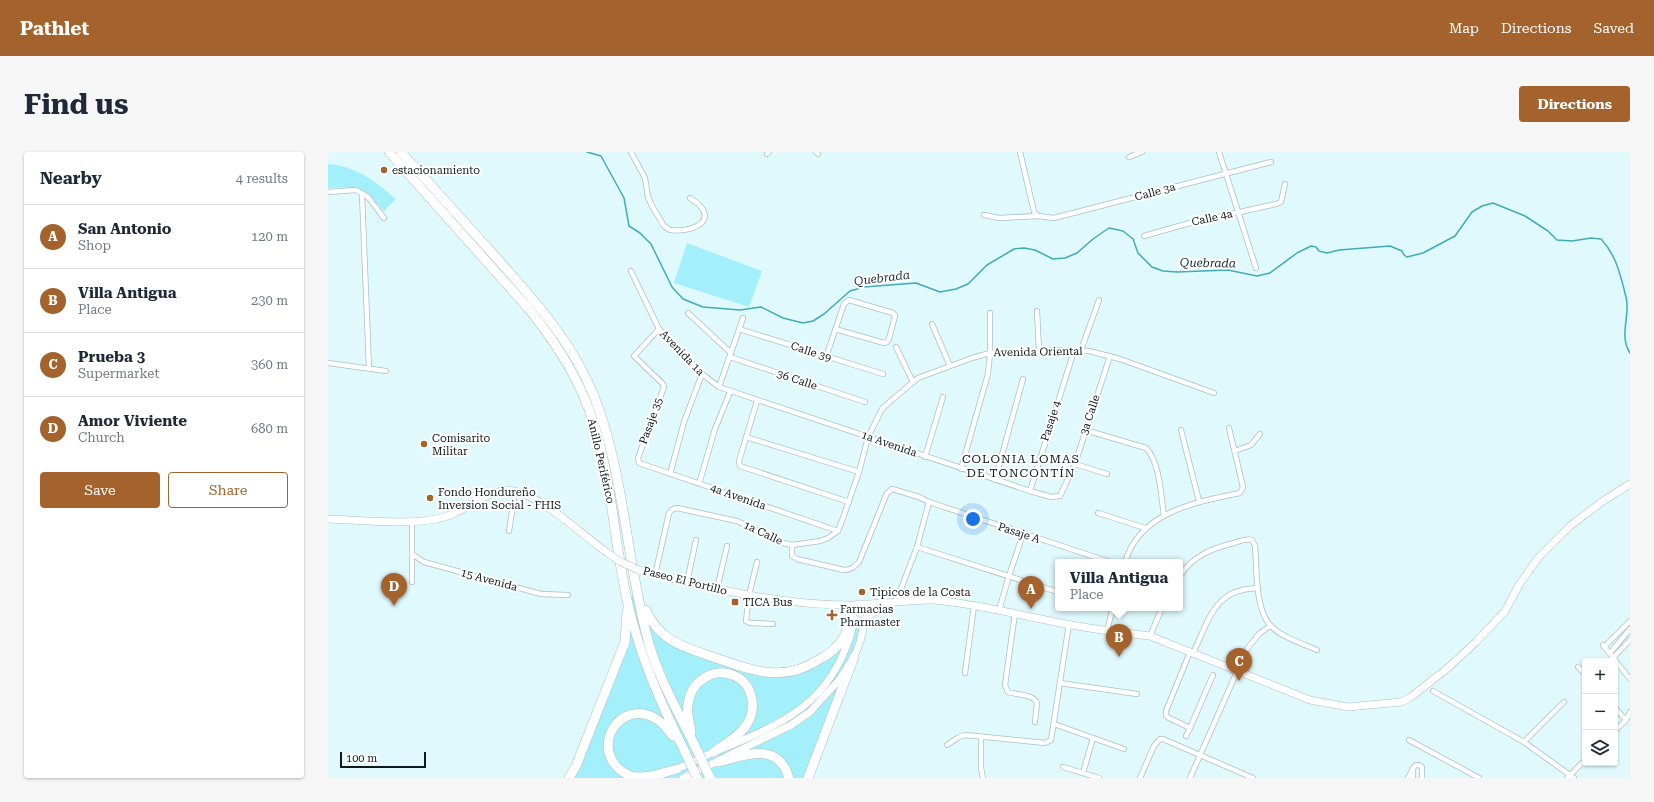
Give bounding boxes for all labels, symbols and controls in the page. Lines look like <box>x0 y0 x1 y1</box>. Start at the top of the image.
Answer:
text: Pathlet <box>20 17 89 40</box>
text: Map <box>1449 20 1479 36</box>
text: Directions <box>1501 20 1571 36</box>
text: Saved <box>1593 20 1634 36</box>
button: Directions <box>1519 86 1630 122</box>
text: Find us <box>24 88 128 121</box>
place label: estacionamiento <box>392 164 480 177</box>
marker: estacionamiento <box>379 165 389 175</box>
text: Nearby <box>40 168 102 188</box>
text: 4 results <box>236 171 288 186</box>
street label: Calle 3a <box>1133 180 1177 204</box>
street label: Calle 4a <box>1190 207 1234 229</box>
text: San Antonio <box>78 220 171 238</box>
text: A <box>48 229 58 244</box>
text: 120 m <box>251 229 288 244</box>
text: Shop <box>78 238 111 253</box>
water label: Quebrada <box>1180 256 1236 270</box>
water label: Quebrada <box>853 268 911 288</box>
text: Villa Antigua <box>78 284 176 302</box>
text: B <box>48 293 58 308</box>
text: 230 m <box>251 293 288 308</box>
text: Place <box>78 302 112 317</box>
street label: Avenida 1a <box>657 328 707 378</box>
street label: Calle 39 <box>789 339 833 365</box>
street label: Avenida Oriental <box>993 345 1083 359</box>
text: Prueba 3 <box>78 348 145 366</box>
text: C <box>48 357 58 372</box>
text: 360 m <box>251 357 288 372</box>
text: Supermarket <box>78 366 159 381</box>
street label: 36 Calle <box>775 367 819 393</box>
street label: 3a Calle <box>1077 393 1103 437</box>
street label: Pasaje 35 <box>637 396 665 446</box>
street label: Pasaje 4 <box>1038 398 1064 443</box>
text: Amor Viviente <box>78 412 187 430</box>
street label: Anillo Periférico <box>585 417 617 505</box>
text: D <box>48 421 58 436</box>
text: 680 m <box>251 421 288 436</box>
street label: 1a Avenida <box>859 428 919 460</box>
text: Church <box>78 430 125 445</box>
place label: Comisarito Militar <box>432 432 490 458</box>
marker: Comisarito Militar <box>419 439 429 449</box>
district label: COLONIA LOMAS DE TONCONTÍN <box>962 452 1080 480</box>
button: Save <box>40 472 160 508</box>
button: Share <box>168 472 288 508</box>
street label: 4a Avenida <box>708 481 768 513</box>
place label: Fondo Hondureño Inversion Social - FHIS <box>438 486 561 512</box>
marker: Fondo Hondureño Inversion Social - FHIS <box>425 493 435 503</box>
your location <box>963 509 983 529</box>
street label: 1a Calle <box>741 518 785 548</box>
street label: Pasaje A <box>996 520 1042 546</box>
popup <box>1055 559 1183 611</box>
street label: Paseo El Portillo <box>642 564 729 598</box>
street label: 15 Avenida <box>459 566 519 594</box>
text: Villa Antigua <box>1070 569 1168 587</box>
pin: D <box>381 573 407 606</box>
pin: A <box>1018 576 1044 609</box>
place label: Tipicos de la Costa <box>870 586 970 599</box>
marker: Tipicos de la Costa <box>857 587 867 597</box>
text: Place <box>1070 587 1103 602</box>
place label: TICA Bus <box>743 596 792 609</box>
marker: TICA Bus <box>730 597 740 607</box>
place label: Farmacias Pharmaster <box>840 603 901 629</box>
marker: Farmacias Pharmaster <box>827 610 837 620</box>
pin: B <box>1106 624 1132 657</box>
pin: C <box>1226 648 1252 681</box>
map controls <box>1582 658 1618 766</box>
button: + <box>1582 658 1618 694</box>
button: − <box>1582 694 1618 730</box>
button: layers <box>1582 730 1618 766</box>
scale bar <box>340 750 426 769</box>
text: 100 m <box>346 752 377 765</box>

